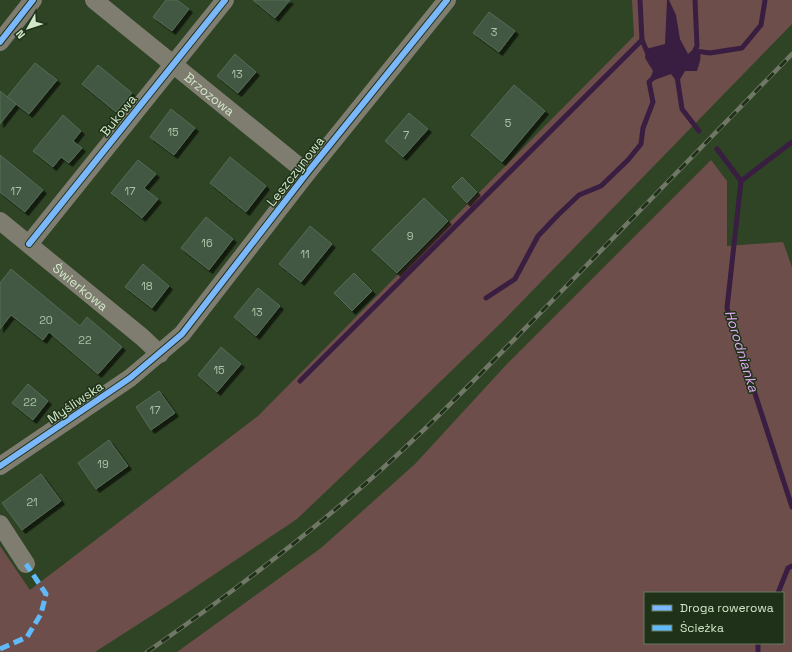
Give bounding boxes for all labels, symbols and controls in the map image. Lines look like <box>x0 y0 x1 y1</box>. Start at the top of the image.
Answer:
north arrow <box>8 8 48 48</box>
house number: 3 <box>491 25 498 39</box>
text: N <box>12 27 28 42</box>
house number: 13 <box>231 67 243 81</box>
street label: Brzozowa <box>181 69 238 120</box>
street label: Bukowa <box>96 91 141 140</box>
house number: 5 <box>505 116 512 130</box>
house number: 15 <box>167 125 179 139</box>
house number: 7 <box>403 128 409 142</box>
street label: Leszczynowa <box>263 133 328 210</box>
house number: 17 <box>11 184 21 198</box>
house number: 17 <box>125 184 135 198</box>
house number: 9 <box>407 229 414 243</box>
house number: 16 <box>201 236 213 250</box>
house number: 11 <box>300 247 310 261</box>
street label: Świerkowa <box>49 260 112 315</box>
house number: 18 <box>141 279 153 293</box>
house number: 13 <box>251 305 263 319</box>
water label: Horodnianka <box>721 308 763 395</box>
house number: 20 <box>39 313 53 327</box>
house number: 22 <box>78 333 92 347</box>
house number: 15 <box>213 363 225 377</box>
street label: Myśliwska <box>44 377 107 427</box>
house number: 22 <box>23 395 37 409</box>
house number: 17 <box>150 403 160 417</box>
house number: 19 <box>97 457 109 471</box>
house number: 21 <box>26 495 38 509</box>
legend <box>644 592 784 644</box>
text: Droga rowerowa <box>680 600 774 616</box>
text: Ścieżka <box>680 620 724 636</box>

